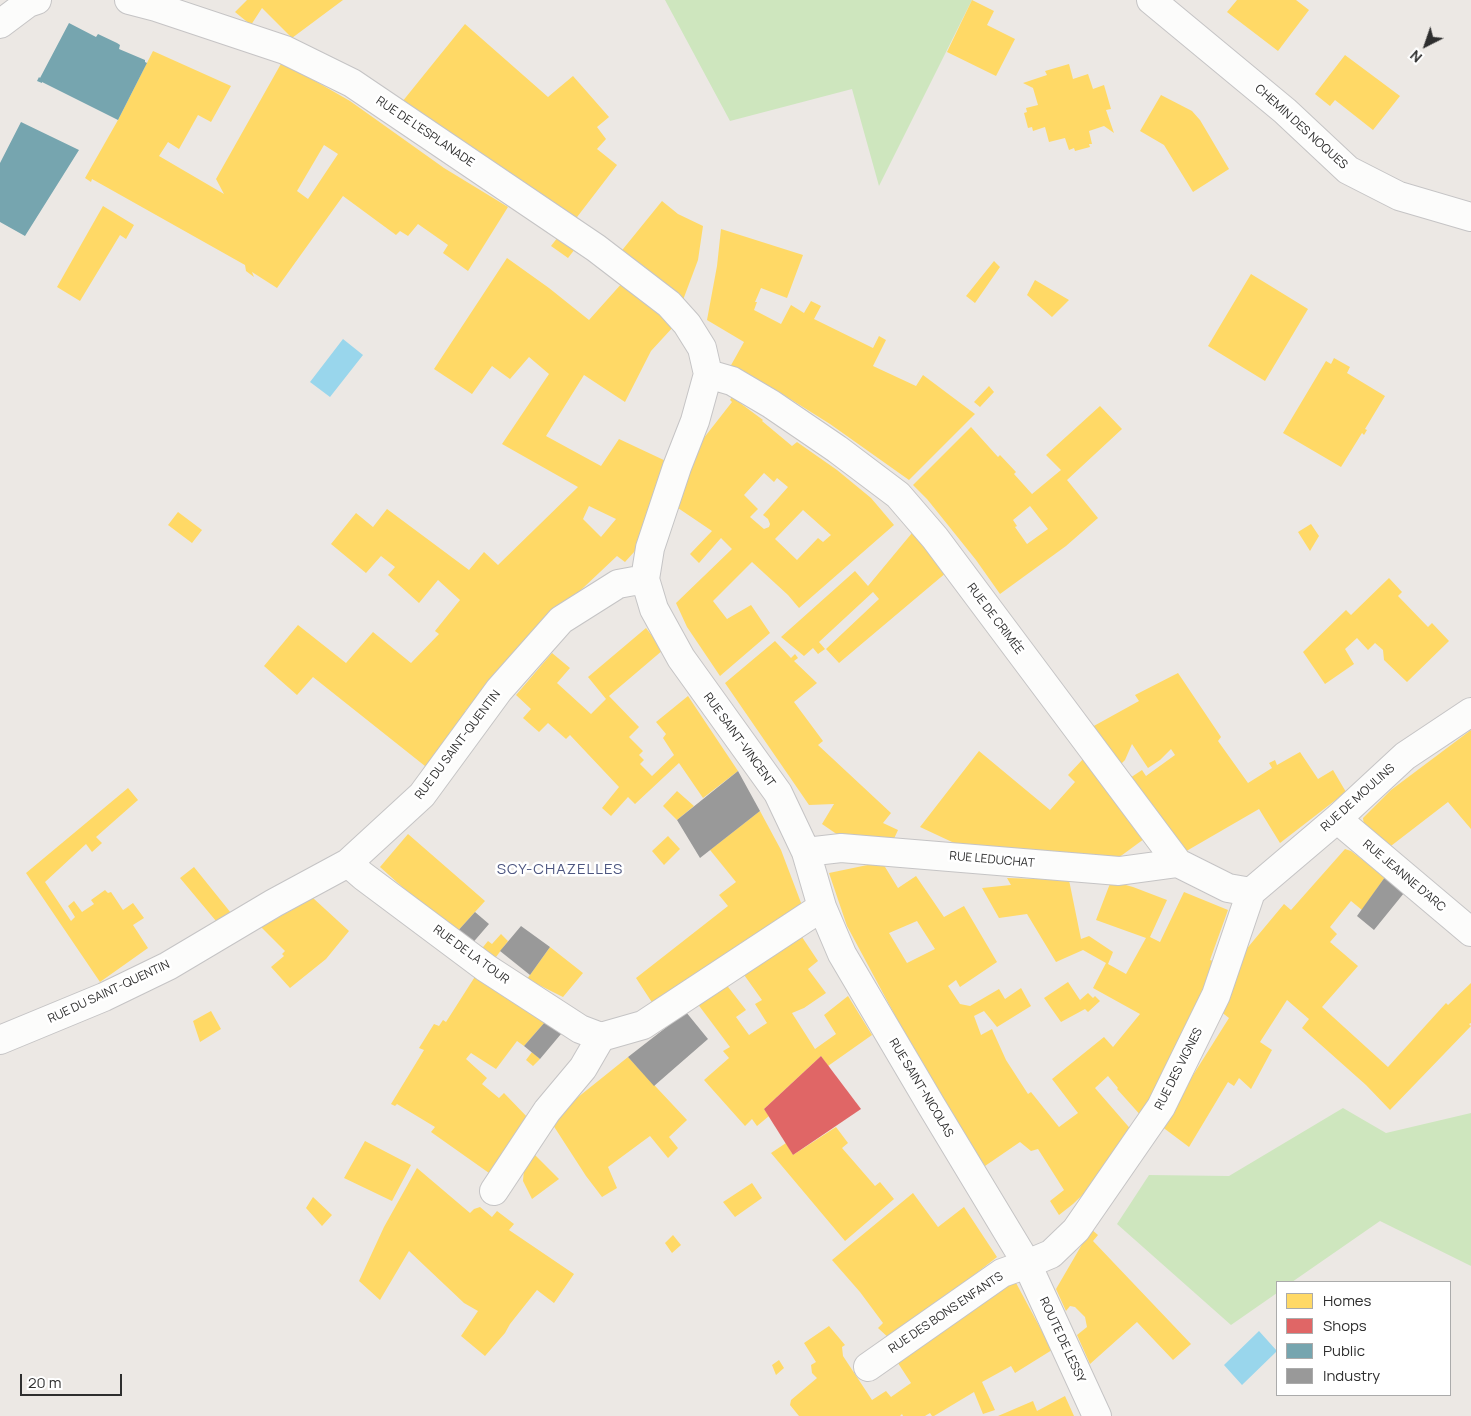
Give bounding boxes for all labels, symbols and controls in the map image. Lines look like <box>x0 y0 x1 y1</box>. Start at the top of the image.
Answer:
north arrow <box>1401 20 1451 70</box>
text: N <box>1406 46 1426 67</box>
street label: CHEMIN DES NOQUES <box>1252 82 1350 172</box>
street label: RUE DE L'ESPLANADE <box>373 94 477 170</box>
street label: RUE DE CRIMÉE <box>964 581 1026 657</box>
street label: RUE DU SAINT-QUENTIN <box>412 688 504 802</box>
street label: RUE SAINT-VINCENT <box>700 690 778 790</box>
street label: RUE DE MOULINS <box>1318 761 1398 835</box>
street label: RUE JEANNE D'ARC <box>1360 837 1448 915</box>
street label: RUE LEDUCHAT <box>949 849 1035 871</box>
district label: SCY-CHAZELLES <box>494 861 626 879</box>
street label: RUE DE LA TOUR <box>430 923 512 987</box>
street label: RUE DU SAINT-QUENTIN <box>46 957 172 1027</box>
street label: RUE DES VIGNES <box>1152 1026 1206 1112</box>
street label: RUE SAINT-NICOLAS <box>886 1036 956 1140</box>
street label: RUE DES BONS ENFANTS <box>886 1269 1006 1357</box>
legend <box>1276 1281 1451 1396</box>
text: Homes <box>1323 1290 1371 1311</box>
street label: ROUTE DE LESSY <box>1036 1295 1088 1385</box>
text: Shops <box>1323 1315 1367 1336</box>
text: Public <box>1323 1340 1365 1361</box>
scale bar <box>22 1364 125 1396</box>
text: Industry <box>1323 1365 1380 1386</box>
text: 20 m <box>28 1372 61 1393</box>

